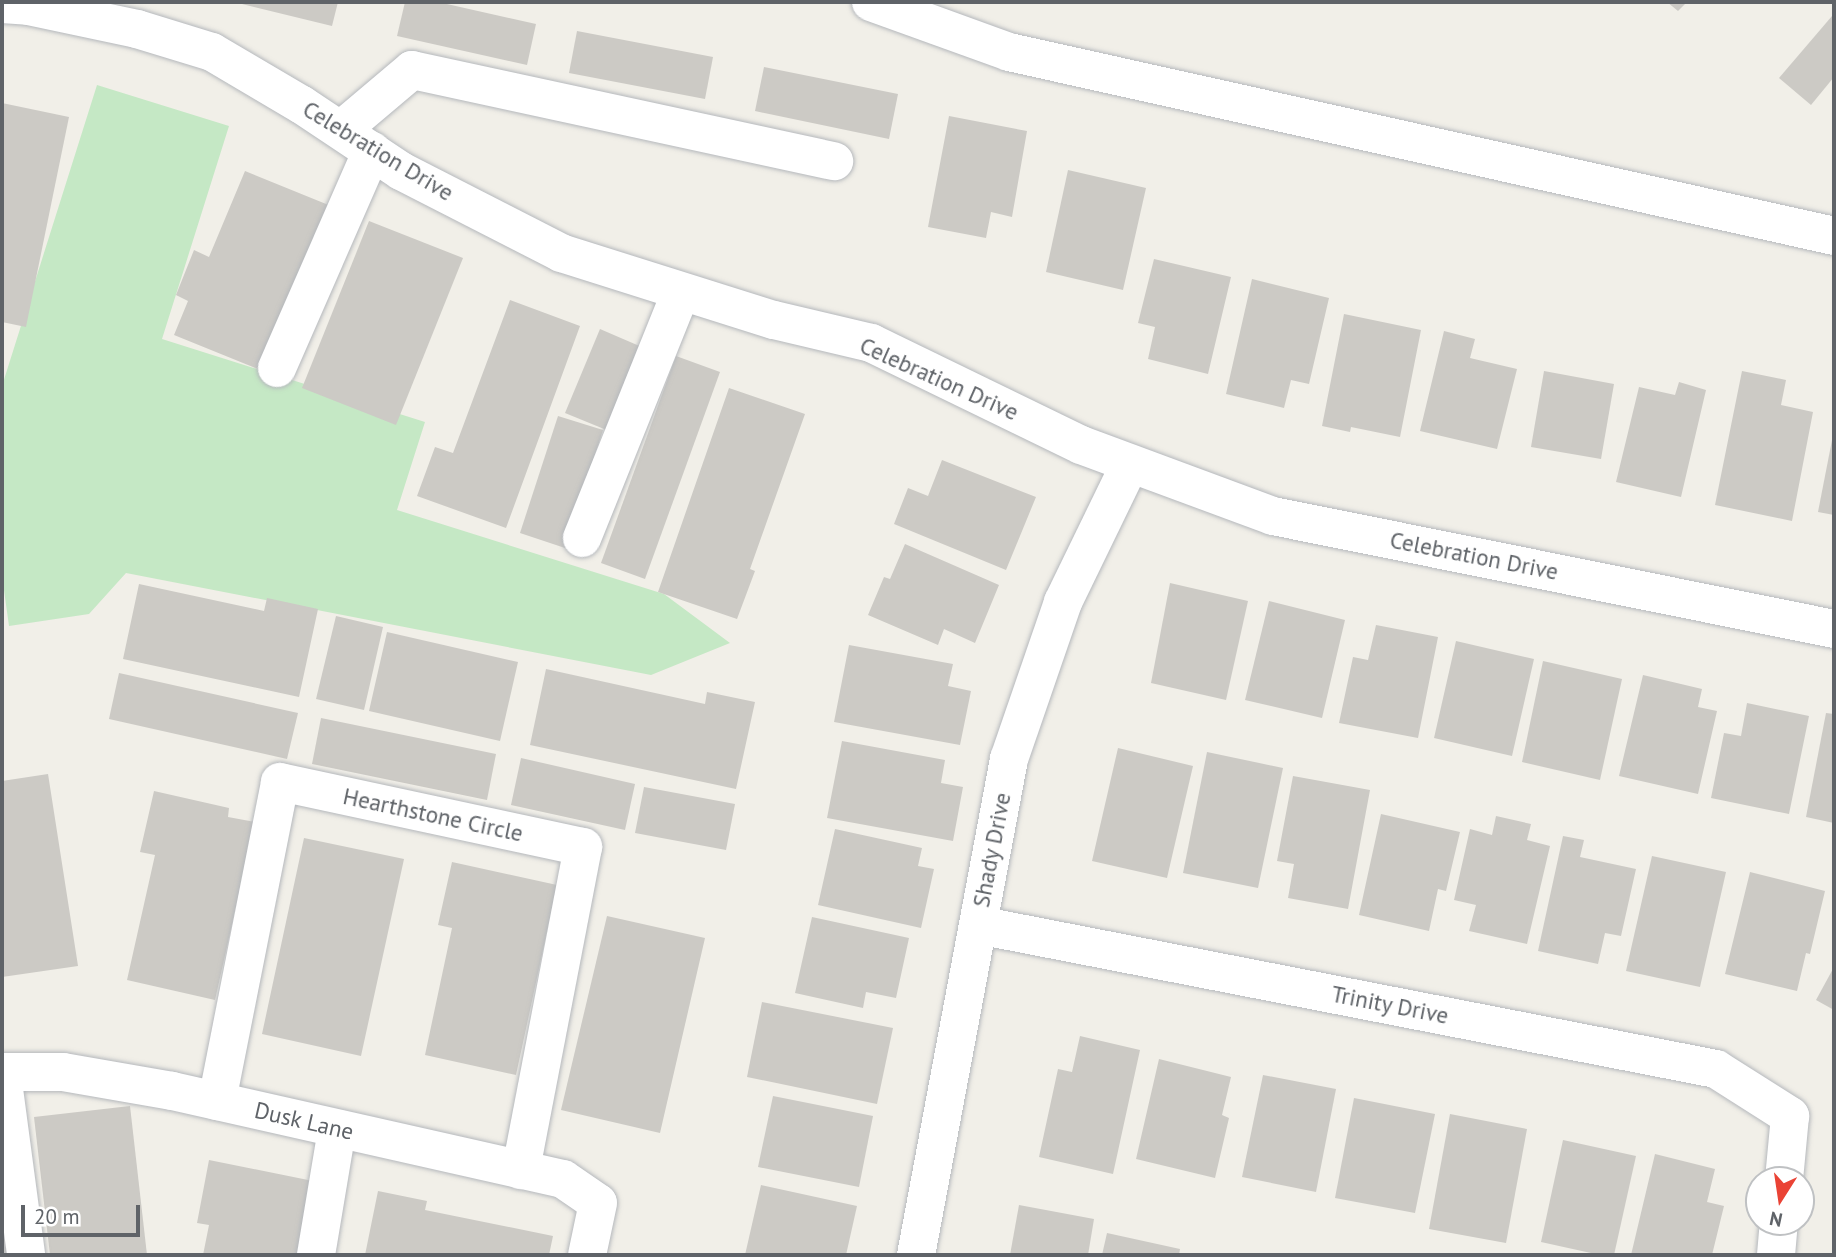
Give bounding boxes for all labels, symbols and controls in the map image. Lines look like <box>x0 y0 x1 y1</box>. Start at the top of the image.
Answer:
street label: Celebration Drive <box>298 95 458 207</box>
street label: Celebration Drive <box>855 332 1023 426</box>
street label: Celebration Drive <box>1388 526 1560 586</box>
street label: Hearthstone Circle <box>340 782 526 848</box>
street label: Shady Drive <box>967 790 1017 910</box>
street label: Trinity Drive <box>1329 980 1451 1030</box>
street label: Dusk Lane <box>252 1096 356 1146</box>
north arrow <box>1745 1166 1815 1236</box>
scale bar <box>24 1190 144 1234</box>
text: 20 m <box>34 1203 80 1230</box>
text: N <box>1767 1207 1785 1233</box>

